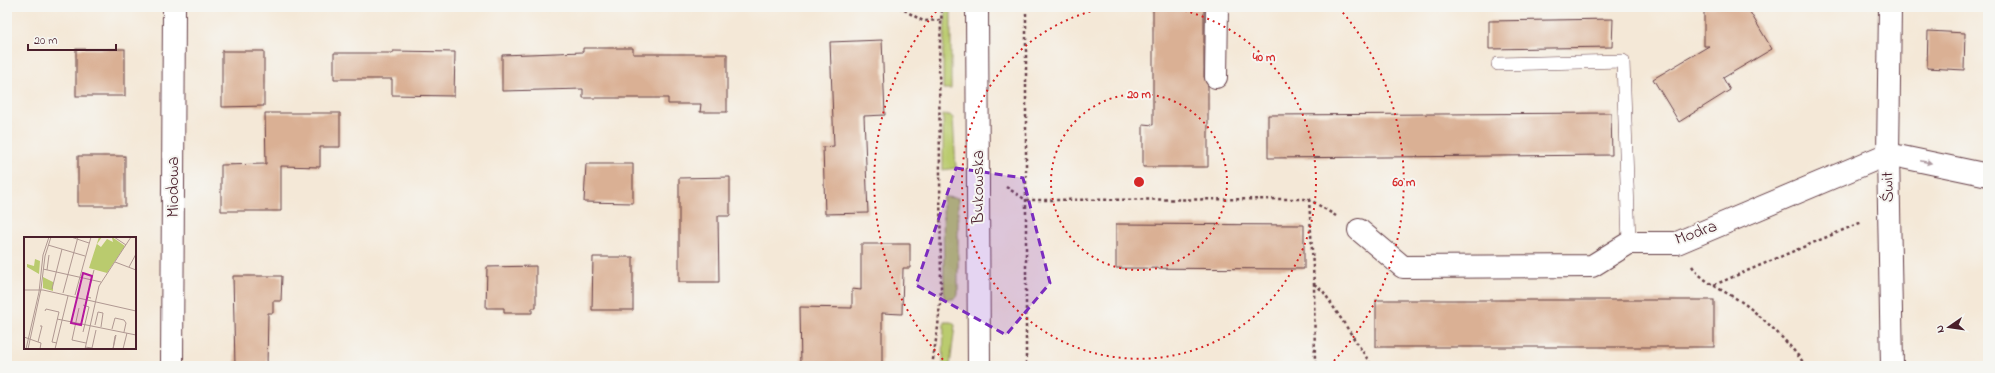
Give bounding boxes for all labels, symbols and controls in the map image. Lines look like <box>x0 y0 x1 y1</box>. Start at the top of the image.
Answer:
scale bar <box>28 26 116 52</box>
text: 20 m <box>34 32 57 50</box>
text: 40 m <box>1252 49 1276 67</box>
text: 20 m <box>1126 86 1151 104</box>
street label: Bukowska <box>966 150 991 225</box>
street label: Miodowa <box>161 157 186 217</box>
one-way arrow <box>1920 159 1932 165</box>
street label: Świt <box>1875 171 1901 203</box>
text: 60 m <box>1392 174 1416 192</box>
centre of rings <box>1132 175 1146 189</box>
street label: Modra <box>1671 214 1721 252</box>
inset map <box>24 237 136 349</box>
north arrow <box>1929 307 1969 347</box>
text: N <box>1932 324 1949 334</box>

